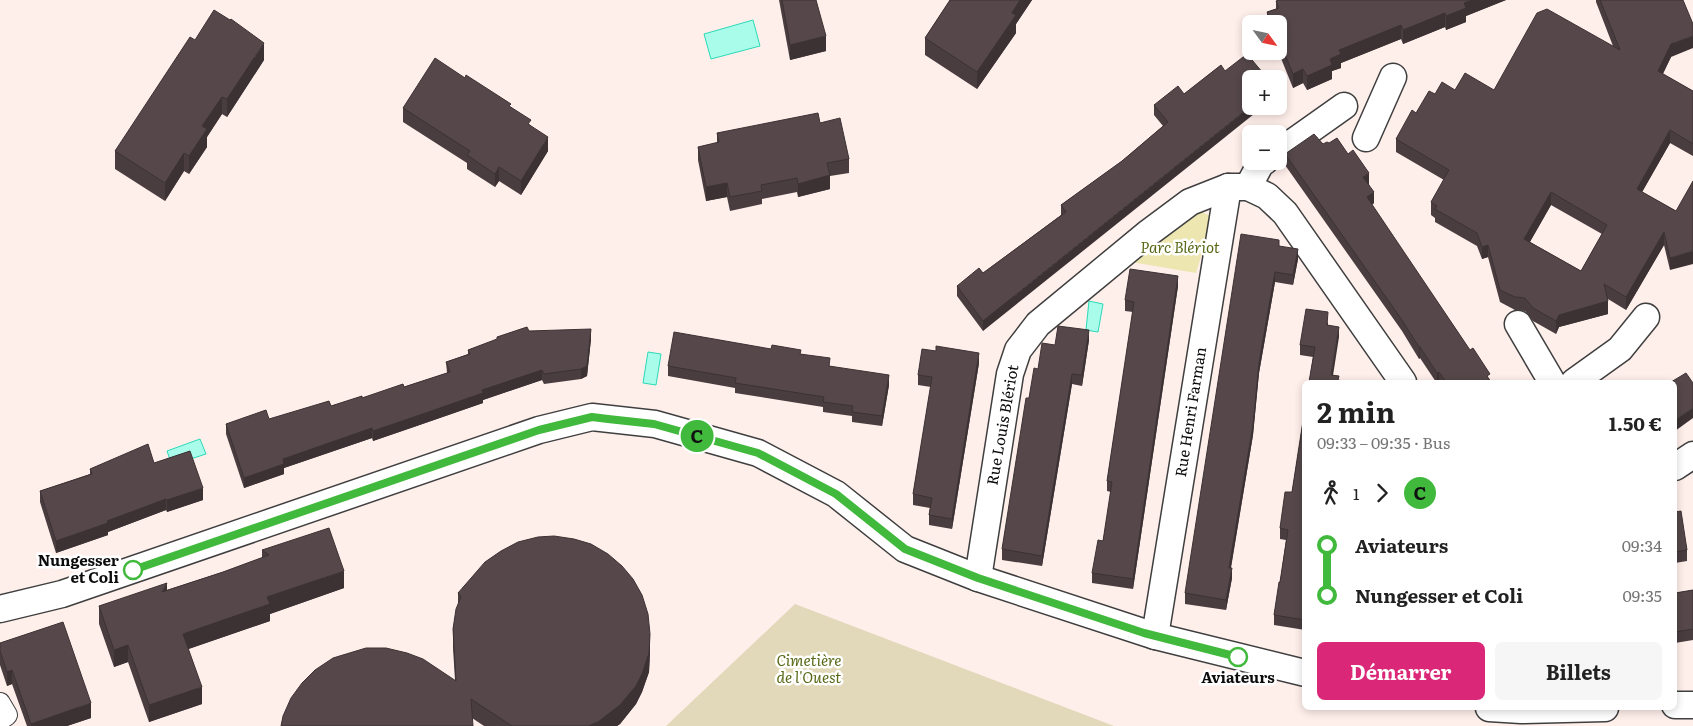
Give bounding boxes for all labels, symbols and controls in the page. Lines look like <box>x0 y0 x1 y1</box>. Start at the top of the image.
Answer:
north arrow <box>1242 15 1288 60</box>
map controls <box>1242 15 1287 170</box>
button: + <box>1242 70 1287 115</box>
button: − <box>1242 125 1287 170</box>
park label: Parc Blériot <box>1140 235 1220 258</box>
street label: Rue Henri Farman <box>1168 345 1211 479</box>
street label: Rue Louis Blériot <box>980 363 1023 487</box>
text: 2 min <box>1317 390 1395 432</box>
text: 1.50 € <box>1609 409 1662 437</box>
line badge: C <box>681 420 713 452</box>
text: C <box>691 422 703 449</box>
text: 09:33 – 09:35 · Bus <box>1317 430 1450 454</box>
icon: walk <box>1317 479 1345 507</box>
icon: forward <box>1368 479 1396 507</box>
text: C <box>1414 479 1426 506</box>
text: 1 <box>1353 481 1360 505</box>
text: Aviateurs <box>1355 531 1448 559</box>
text: 09:34 <box>1622 533 1662 557</box>
place label: Nungesser et Coli <box>38 548 120 588</box>
marker: Nungesser et Coli <box>123 560 143 580</box>
text: Nungesser et Coli <box>1355 581 1523 609</box>
text: 09:35 <box>1622 583 1662 607</box>
button: Démarrer <box>1317 642 1485 700</box>
button: Billets <box>1495 642 1662 700</box>
marker: Aviateurs <box>1228 647 1248 667</box>
park label: Cimetière de l'Ouest <box>777 648 841 688</box>
place label: Aviateurs <box>1201 665 1275 688</box>

